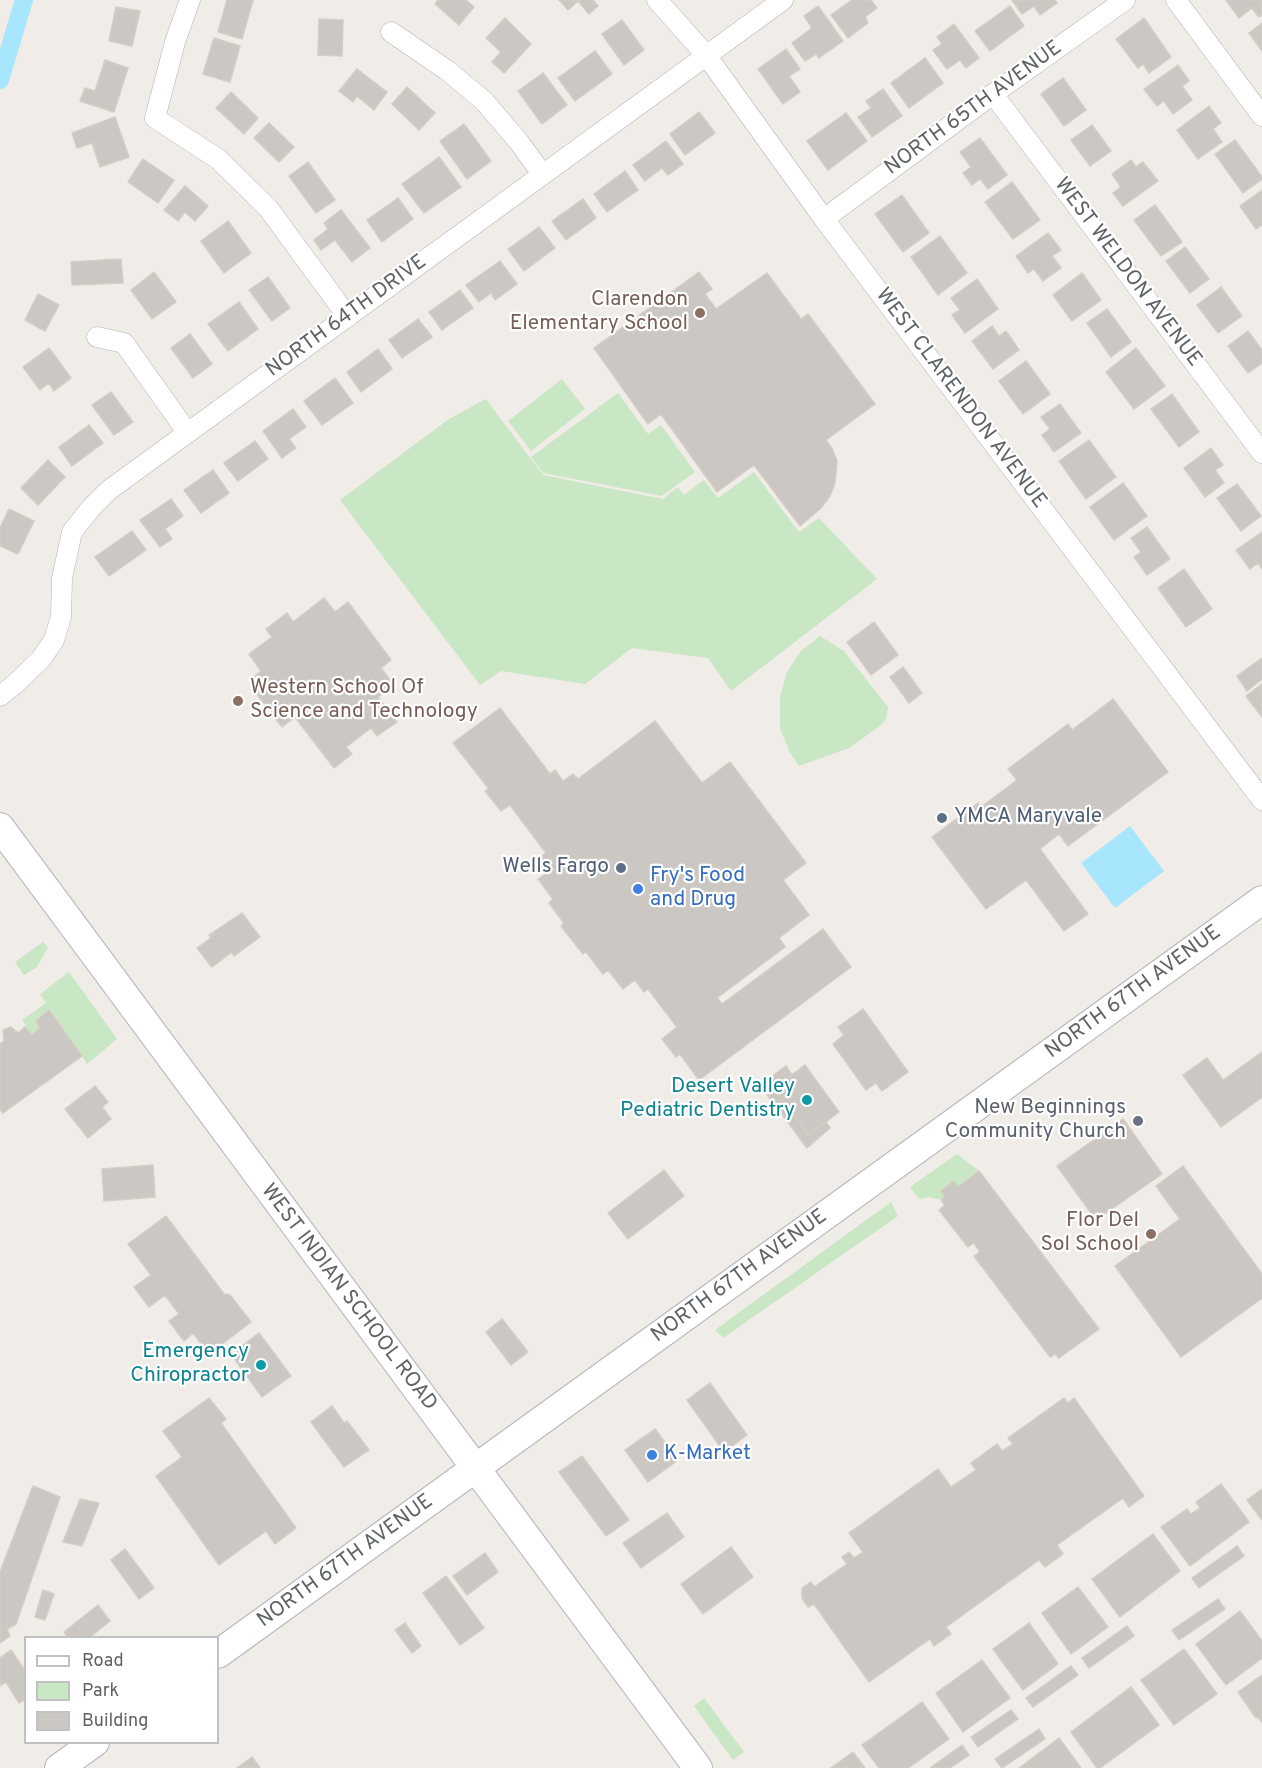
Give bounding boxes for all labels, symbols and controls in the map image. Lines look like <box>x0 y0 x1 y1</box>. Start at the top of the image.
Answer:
street label: NORTH 65TH AVENUE <box>881 36 1067 182</box>
street label: WEST WELDON AVENUE <box>1048 174 1206 372</box>
street label: NORTH 64TH DRIVE <box>262 250 432 384</box>
street label: WEST CLARENDON AVENUE <box>869 284 1051 514</box>
place label: Clarendon Elementary School <box>510 288 688 338</box>
marker: Clarendon Elementary School <box>693 306 707 320</box>
place label: Western School Of Science and Technology <box>250 676 478 726</box>
marker: Western School Of Science and Technology <box>231 694 245 708</box>
place label: YMCA Maryvale <box>954 805 1102 831</box>
marker: YMCA Maryvale <box>935 811 949 825</box>
place label: Wells Fargo <box>502 855 609 881</box>
marker: Wells Fargo <box>614 861 628 875</box>
place label: Fry's Food and Drug <box>650 864 745 914</box>
marker: Fry's Food and Drug <box>631 882 645 896</box>
street label: NORTH 67TH AVENUE <box>1041 921 1227 1065</box>
place label: Desert Valley Pediatric Dentistry <box>620 1075 795 1125</box>
marker: Desert Valley Pediatric Dentistry <box>800 1093 814 1107</box>
place label: New Beginnings Community Church <box>945 1096 1126 1146</box>
marker: New Beginnings Community Church <box>1131 1114 1145 1128</box>
street label: WEST INDIAN SCHOOL ROAD <box>254 1180 442 1416</box>
street label: NORTH 67TH AVENUE <box>647 1205 833 1349</box>
place label: Flor Del Sol School <box>1041 1209 1139 1259</box>
marker: Flor Del Sol School <box>1144 1227 1158 1241</box>
place label: Emergency Chiropractor <box>130 1340 249 1390</box>
marker: Emergency Chiropractor <box>254 1358 268 1372</box>
place label: K-Market <box>664 1442 751 1468</box>
marker: K-Market <box>645 1448 659 1462</box>
street label: NORTH 67TH AVENUE <box>253 1490 439 1634</box>
legend <box>24 1636 219 1744</box>
text: Road <box>82 1650 124 1673</box>
text: Park <box>82 1680 119 1703</box>
text: Building <box>82 1710 148 1733</box>

